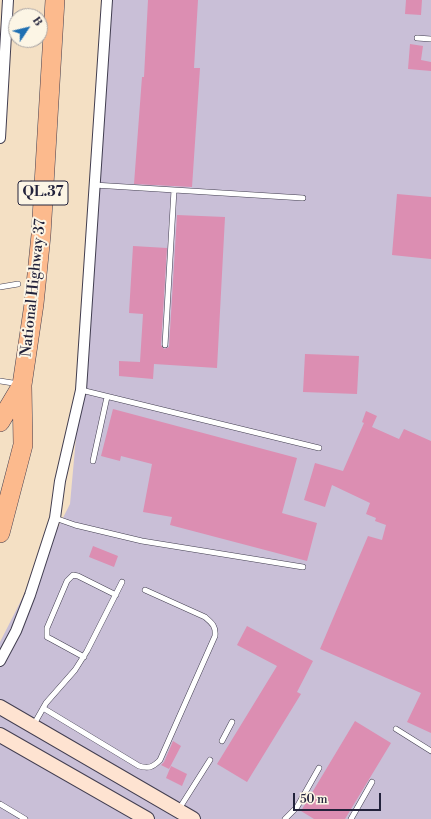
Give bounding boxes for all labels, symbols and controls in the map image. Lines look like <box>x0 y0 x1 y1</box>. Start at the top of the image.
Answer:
north arrow <box>8 8 48 48</box>
text: B <box>29 14 45 29</box>
road number: QL.37 <box>18 181 68 205</box>
street label: National Highway 37 <box>18 218 50 358</box>
scale bar <box>295 785 383 811</box>
text: 50 m <box>300 792 328 807</box>

